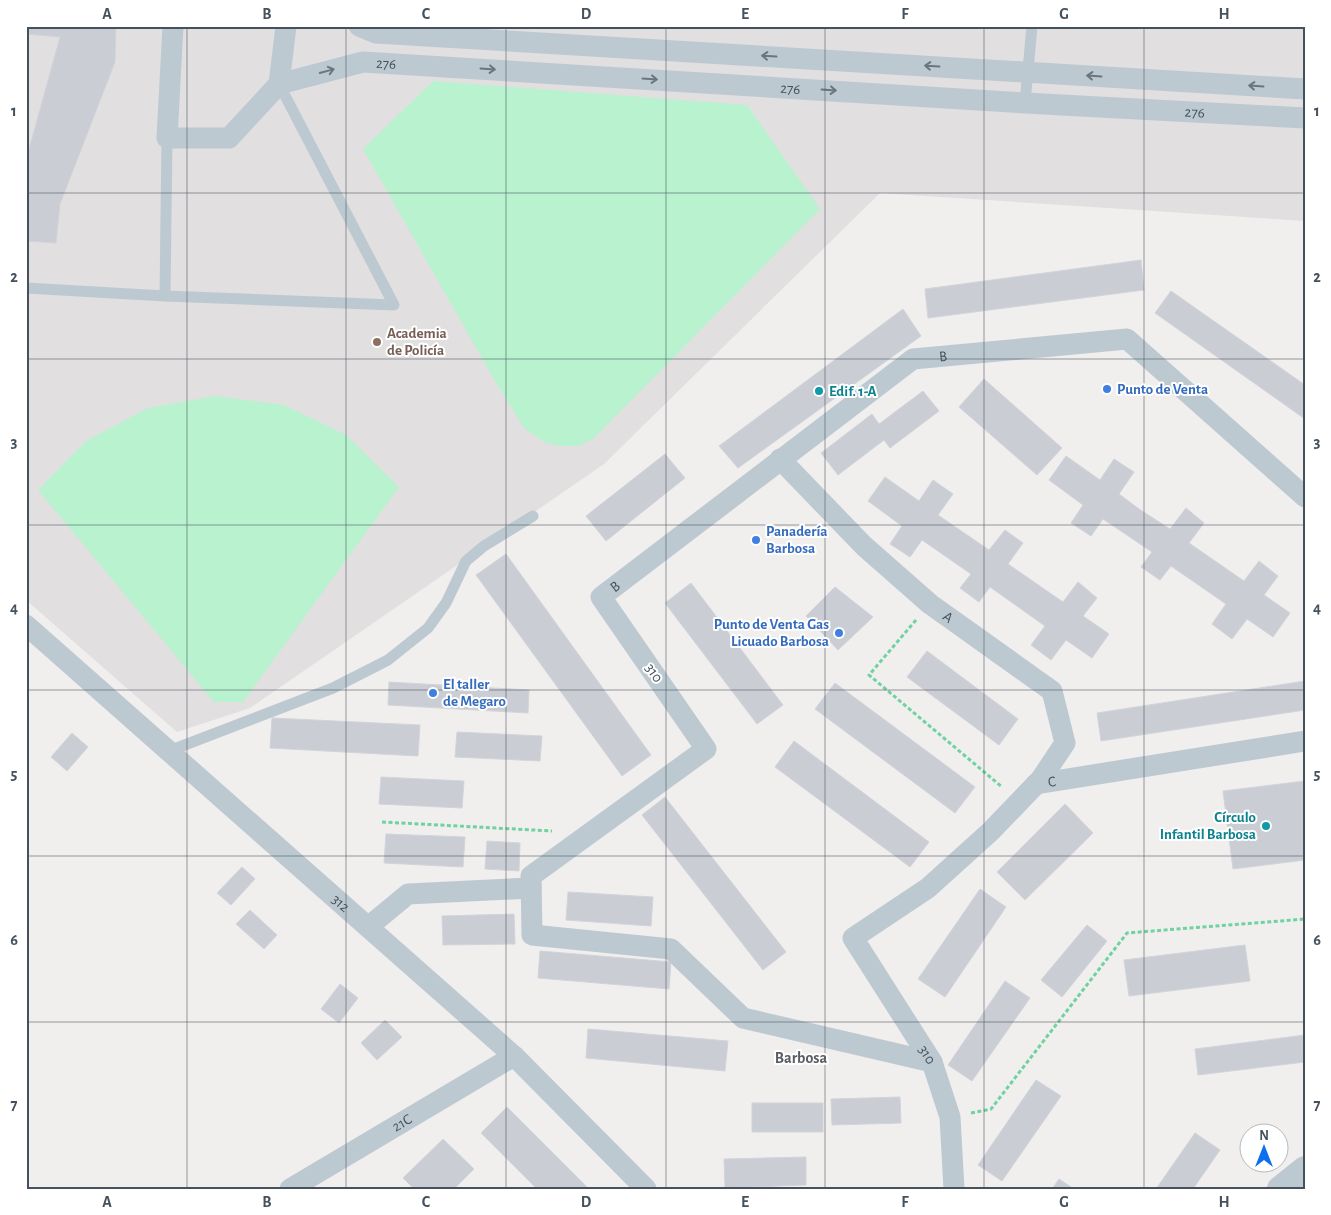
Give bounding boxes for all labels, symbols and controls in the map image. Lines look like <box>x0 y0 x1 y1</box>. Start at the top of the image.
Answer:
text: A <box>102 6 112 22</box>
text: B <box>262 6 272 22</box>
text: C <box>422 6 431 22</box>
text: D <box>581 6 592 22</box>
text: E <box>741 6 749 22</box>
text: F <box>901 6 909 22</box>
text: G <box>1059 6 1069 22</box>
text: H <box>1218 6 1230 22</box>
one-way arrow <box>762 52 778 61</box>
street label: 276 <box>376 55 397 72</box>
one-way arrow <box>924 61 940 70</box>
one-way arrow <box>479 65 495 74</box>
one-way arrow <box>318 66 334 76</box>
one-way arrow <box>1086 71 1102 80</box>
one-way arrow <box>641 75 657 84</box>
street label: 276 <box>780 80 801 97</box>
one-way arrow <box>1248 81 1264 90</box>
one-way arrow <box>821 86 837 95</box>
text: 1 <box>11 103 17 119</box>
text: 1 <box>1314 103 1320 119</box>
street label: 276 <box>1184 104 1205 120</box>
text: 2 <box>10 269 18 285</box>
text: 2 <box>1313 269 1321 285</box>
place label: Academia de Policía <box>387 326 447 358</box>
marker: Academia de Policía <box>371 336 383 348</box>
street label: B <box>938 348 948 364</box>
place label: Punto de Venta <box>1117 382 1208 397</box>
marker: Punto de Venta <box>1101 383 1113 395</box>
place label: Edif. 1-A <box>829 384 877 399</box>
marker: Edif. 1-A <box>813 385 825 397</box>
text: 3 <box>11 434 18 450</box>
text: 3 <box>1314 434 1321 450</box>
place label: Panadería Barbosa <box>766 524 828 556</box>
marker: Panadería Barbosa <box>750 534 762 546</box>
street label: B <box>607 578 623 595</box>
text: 4 <box>10 600 18 616</box>
text: 4 <box>1313 600 1321 616</box>
street label: A <box>940 608 956 626</box>
place label: Punto de Venta Gas Licuado Barbosa <box>714 617 829 649</box>
marker: Punto de Venta Gas Licuado Barbosa <box>833 627 845 639</box>
street label: 310 <box>642 661 666 685</box>
place label: El taller de Megaro <box>443 677 506 709</box>
marker: El taller de Megaro <box>427 687 439 699</box>
text: 5 <box>11 766 18 782</box>
text: 5 <box>1314 766 1321 782</box>
street label: C <box>1047 773 1057 789</box>
place label: Círculo Infantil Barbosa <box>1160 810 1256 842</box>
marker: Círculo Infantil Barbosa <box>1260 820 1272 832</box>
street label: 312 <box>329 891 353 915</box>
text: 6 <box>10 932 18 948</box>
text: 6 <box>1313 932 1321 948</box>
street label: 310 <box>916 1042 939 1067</box>
district label: Barbosa <box>775 1050 828 1066</box>
text: 7 <box>11 1097 18 1113</box>
text: 7 <box>1314 1097 1321 1113</box>
street label: 21C <box>389 1111 414 1134</box>
north arrow <box>1238 1122 1288 1172</box>
text: N <box>1259 1129 1269 1143</box>
text: A <box>102 1194 112 1210</box>
text: B <box>262 1194 272 1210</box>
text: C <box>422 1194 431 1210</box>
text: D <box>581 1194 592 1210</box>
text: E <box>741 1194 749 1210</box>
text: F <box>901 1194 909 1210</box>
text: G <box>1059 1194 1069 1210</box>
text: H <box>1218 1194 1230 1210</box>

